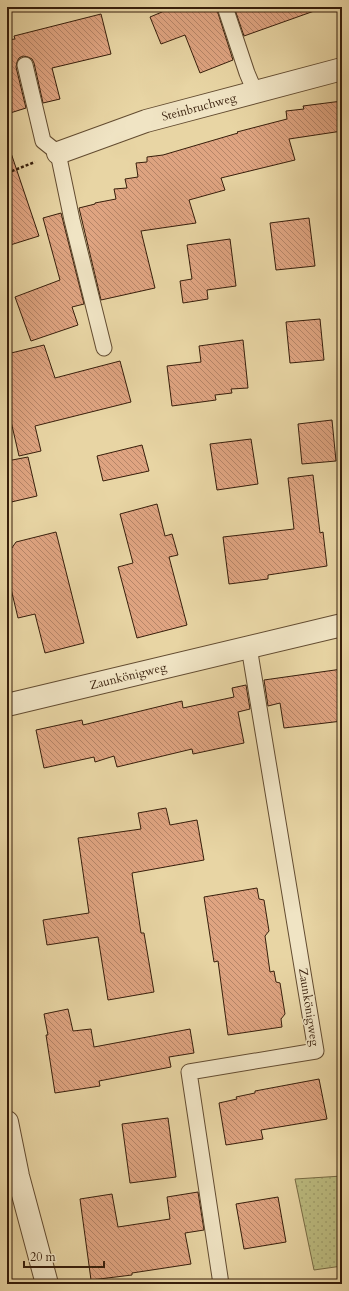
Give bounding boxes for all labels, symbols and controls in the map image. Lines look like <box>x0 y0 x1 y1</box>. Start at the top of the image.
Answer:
street label: Steinbruchweg <box>160 89 238 125</box>
street label: Zaunkönigweg <box>88 659 168 693</box>
street label: Zaunkönigweg <box>295 967 323 1047</box>
scale bar <box>24 1243 104 1269</box>
text: 20 m <box>30 1249 57 1265</box>

